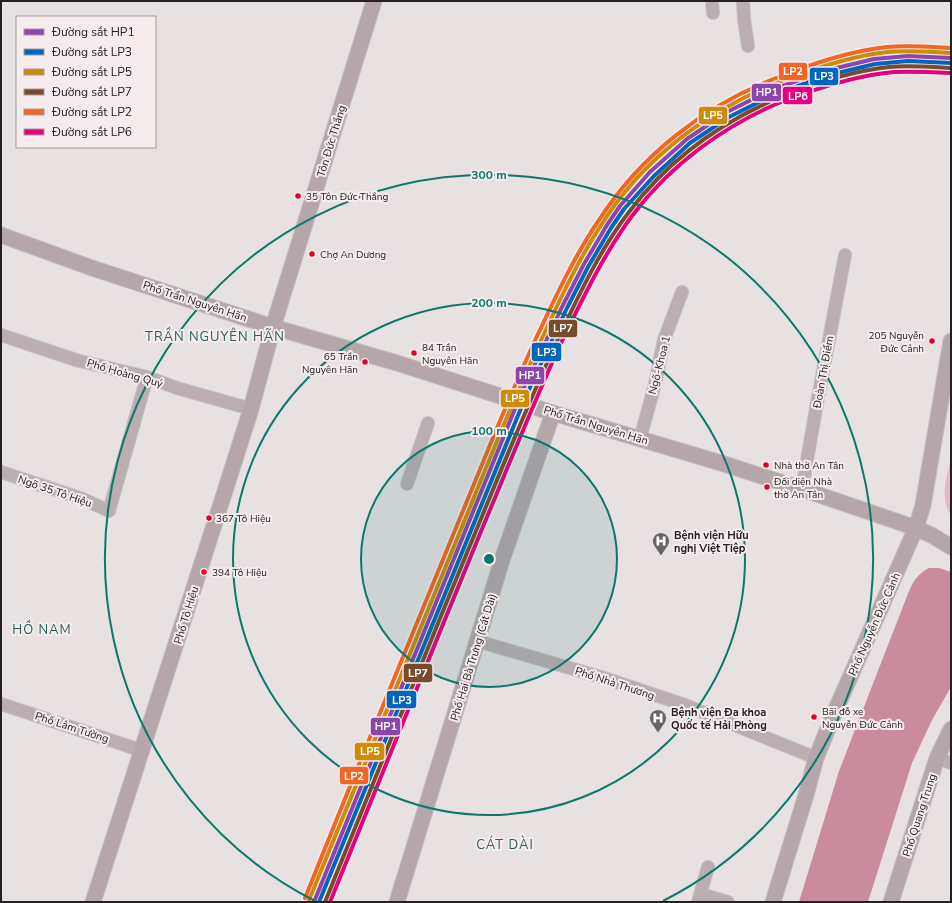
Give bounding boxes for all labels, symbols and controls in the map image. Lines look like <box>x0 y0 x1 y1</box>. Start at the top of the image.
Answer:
legend <box>16 16 156 148</box>
text: Đường sắt HP1 <box>51 24 135 40</box>
text: Đường sắt LP3 <box>51 44 132 60</box>
line badge: LP2 <box>778 62 808 81</box>
text: Đường sắt LP5 <box>51 64 132 80</box>
text: LP2 <box>783 64 803 79</box>
line badge: LP3 <box>809 67 839 86</box>
text: LP3 <box>814 69 834 84</box>
line badge: HP1 <box>751 83 782 102</box>
text: Đường sắt LP7 <box>51 84 132 100</box>
text: HP1 <box>756 85 778 100</box>
line badge: LP6 <box>782 86 813 105</box>
text: LP6 <box>788 89 808 104</box>
street label: Tôn Đức Thắng <box>313 103 350 179</box>
text: Đường sắt LP2 <box>51 104 132 120</box>
line badge: LP5 <box>698 106 728 125</box>
text: LP5 <box>703 108 723 123</box>
text: Đường sắt LP6 <box>51 124 132 140</box>
text: 300 m <box>471 167 507 183</box>
place label: 35 Tôn Đức Thắng <box>306 190 389 204</box>
marker: 35 Tôn Đức Thắng <box>293 191 303 201</box>
place label: Chợ An Dương <box>320 248 386 262</box>
marker: Chợ An Dương <box>307 249 317 259</box>
street label: Phố Trần Nguyên Hãn <box>141 278 249 325</box>
text: 200 m <box>471 295 507 311</box>
line badge: LP7 <box>548 319 578 338</box>
text: LP7 <box>553 321 573 336</box>
district label: TRẦN NGUYÊN HÃN <box>145 326 285 346</box>
place label: 205 Nguyễn Đức Cảnh <box>868 329 924 356</box>
street label: Ngõ-Khoa 1 <box>645 334 674 396</box>
street label: Đoàn Thị Điểm <box>810 335 837 411</box>
marker: 205 Nguyễn Đức Cảnh <box>927 336 937 346</box>
place label: 84 Trần Nguyên Hãn <box>422 341 478 368</box>
line badge: LP3 <box>531 342 562 362</box>
text: LP3 <box>537 345 557 360</box>
marker: 84 Trần Nguyên Hãn <box>409 348 419 358</box>
place label: 65 Trần Nguyên Hãn <box>302 350 358 377</box>
street label: Phố Hoàng Quý <box>85 355 165 392</box>
marker: 65 Trần Nguyên Hãn <box>360 357 370 367</box>
line badge: HP1 <box>515 366 545 385</box>
text: HP1 <box>519 368 541 383</box>
line badge: LP5 <box>500 389 530 408</box>
text: LP5 <box>505 391 525 406</box>
street label: Phố Trần Nguyên Hãn <box>542 402 650 449</box>
text: 100 m <box>471 423 507 439</box>
place label: Nhà thờ An Tân <box>774 459 844 473</box>
marker: Nhà thờ An Tân <box>761 460 771 470</box>
street label: Ngõ 35 Tô Hiệu <box>16 472 94 511</box>
place label: Đối diện Nhà thờ An Tân <box>773 475 832 502</box>
marker: Đối diện Nhà thờ An Tân <box>762 482 772 492</box>
place label: 367 Tô Hiệu <box>216 512 271 526</box>
marker: 367 Tô Hiệu <box>204 513 214 523</box>
place label: Bệnh viện Hữu nghị Việt Tiệp <box>674 528 749 556</box>
hospital icon: Bệnh viện Hữu nghị Việt Tiệp <box>651 531 671 556</box>
centre of rings <box>482 552 496 566</box>
place label: 394 Tô Hiệu <box>212 566 267 580</box>
marker: 394 Tô Hiệu <box>199 567 209 577</box>
street label: Phố Nguyễn Đức Cảnh <box>845 570 904 678</box>
street label: Phố Tô Hiệu <box>171 584 202 646</box>
street label: Phố Hai Bà Trưng (Cát Dài) <box>447 592 500 723</box>
district label: HỒ NAM <box>12 619 72 639</box>
line badge: LP7 <box>403 663 433 683</box>
street label: Phố Nhà Thương <box>573 664 657 703</box>
text: LP7 <box>408 666 428 681</box>
line badge: LP3 <box>386 690 417 709</box>
text: LP3 <box>392 693 412 708</box>
place label: Bệnh viện Đa khoa Quốc tế Hải Phòng <box>671 705 767 733</box>
place label: Bãi đỗ xe Nguyễn Đức Cảnh <box>822 705 903 732</box>
street label: Phố Lâm Tường <box>33 708 111 747</box>
hospital icon: Bệnh viện Đa khoa Quốc tế Hải Phòng <box>648 708 668 733</box>
marker: Bãi đỗ xe Nguyễn Đức Cảnh <box>809 712 819 722</box>
line badge: HP1 <box>370 717 401 736</box>
text: HP1 <box>375 719 397 734</box>
line badge: LP5 <box>354 742 385 761</box>
text: LP5 <box>360 744 380 759</box>
line badge: LP2 <box>339 766 369 785</box>
text: LP2 <box>344 769 364 784</box>
street label: Phố Quang Trung <box>899 772 940 859</box>
district label: CÁT DÀI <box>476 835 534 854</box>

